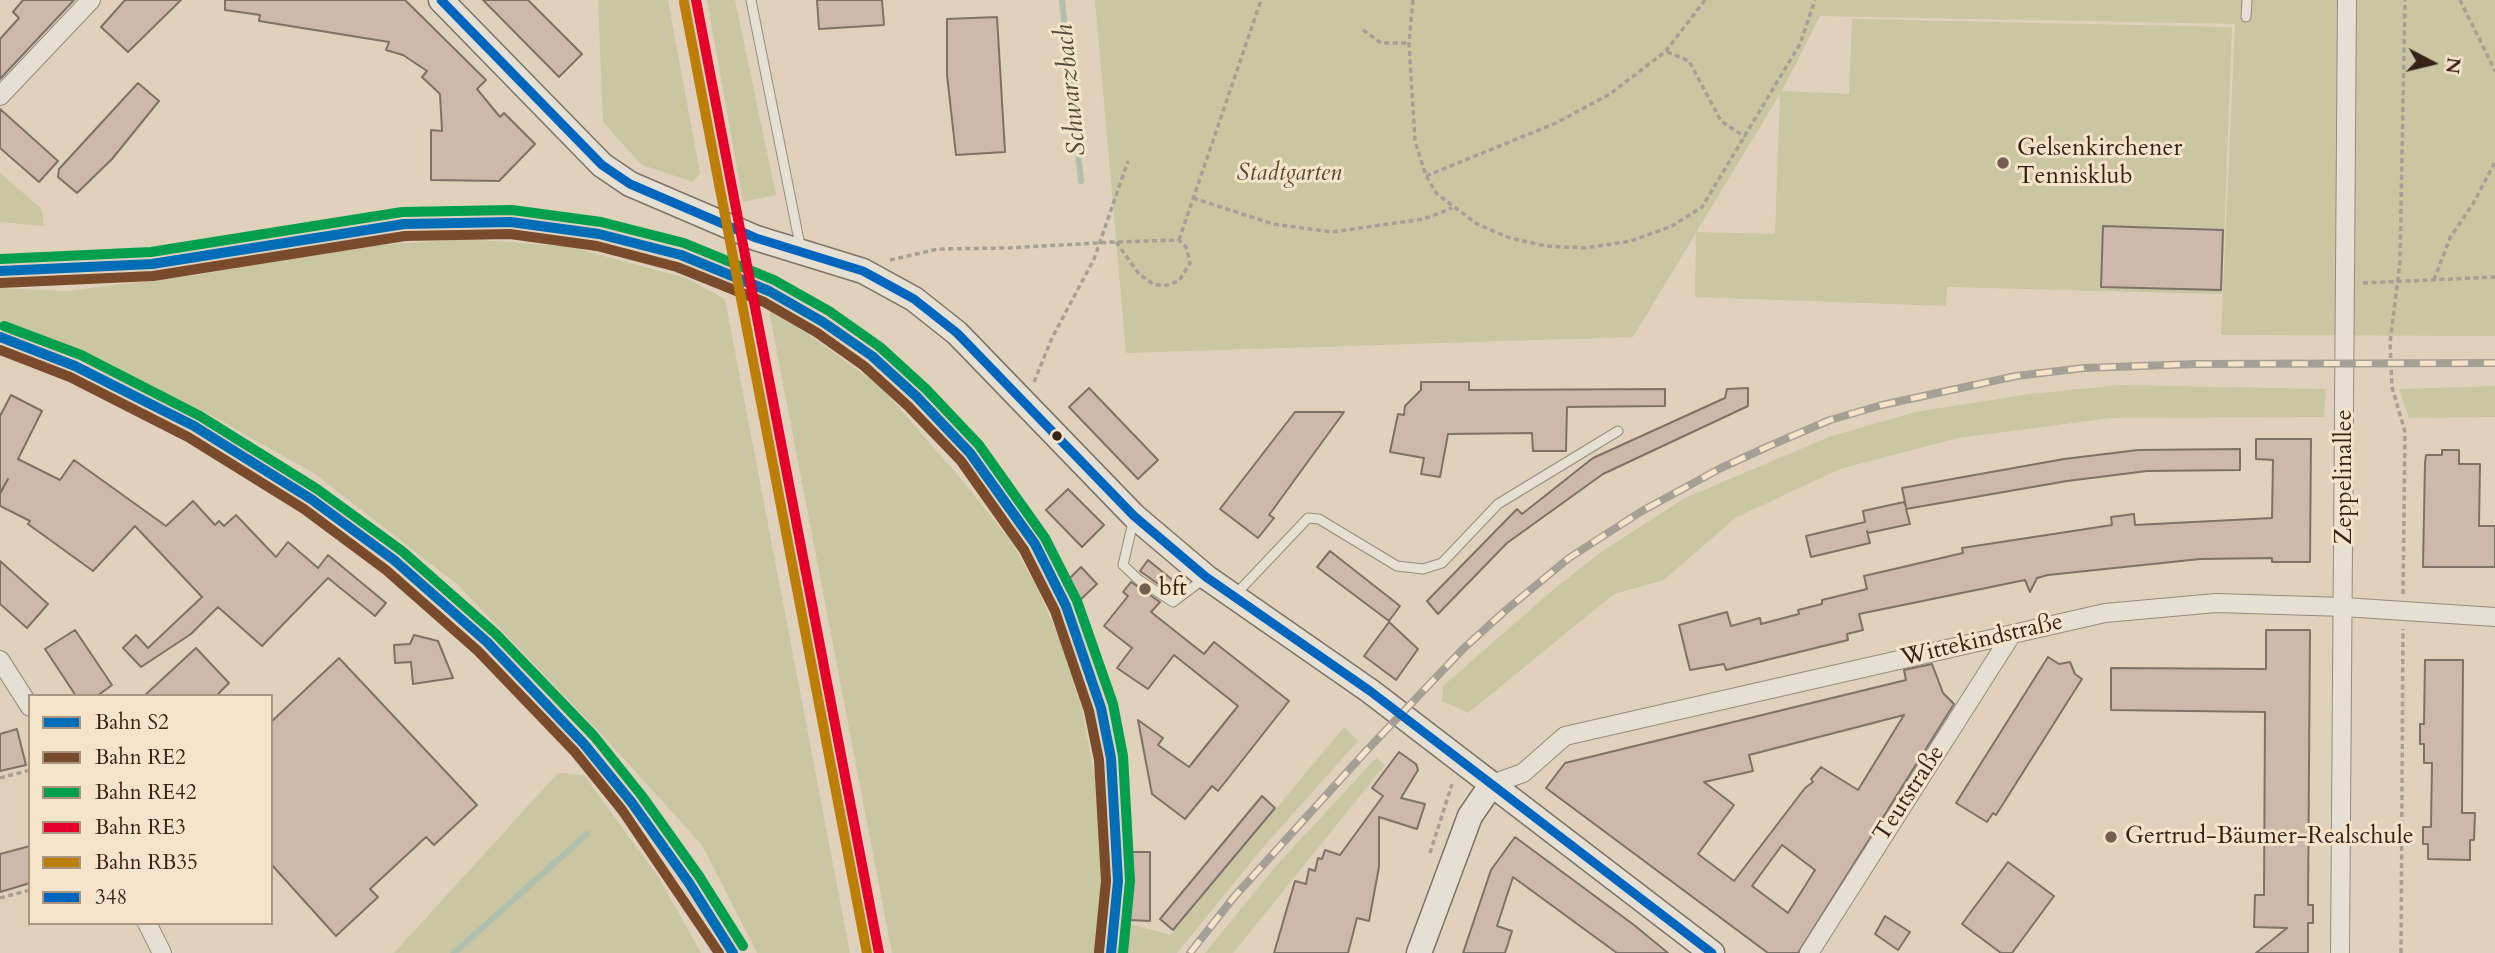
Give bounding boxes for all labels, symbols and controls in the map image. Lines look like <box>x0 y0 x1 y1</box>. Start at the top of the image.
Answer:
water label: Schwarzbach <box>1050 23 1094 157</box>
north arrow <box>2397 28 2467 98</box>
text: N <box>2439 56 2467 75</box>
place label: Gelsenkirchener Tennisklub <box>2017 135 2182 191</box>
marker: Gelsenkirchener Tennisklub <box>1995 155 2011 171</box>
park label: Stadtgarten <box>1236 160 1342 188</box>
street label: Zeppelinallee <box>2331 409 2359 545</box>
unlabelled marker <box>1050 429 1064 443</box>
place label: bft <box>1159 575 1187 603</box>
marker: bft <box>1137 581 1153 597</box>
street label: Wittekindstraße <box>1898 608 2066 674</box>
legend <box>28 694 273 925</box>
text: Bahn S2 <box>95 708 169 737</box>
street label: Teutstraße <box>1868 740 1952 848</box>
text: Bahn RE2 <box>95 743 186 772</box>
text: Bahn RE42 <box>95 778 196 807</box>
text: Bahn RE3 <box>95 813 186 842</box>
place label: Gertrud-Bäumer-Realschule <box>2125 823 2414 851</box>
marker: Gertrud-Bäumer-Realschule <box>2103 829 2119 845</box>
text: Bahn RB35 <box>95 848 198 877</box>
text: 348 <box>95 883 127 912</box>

